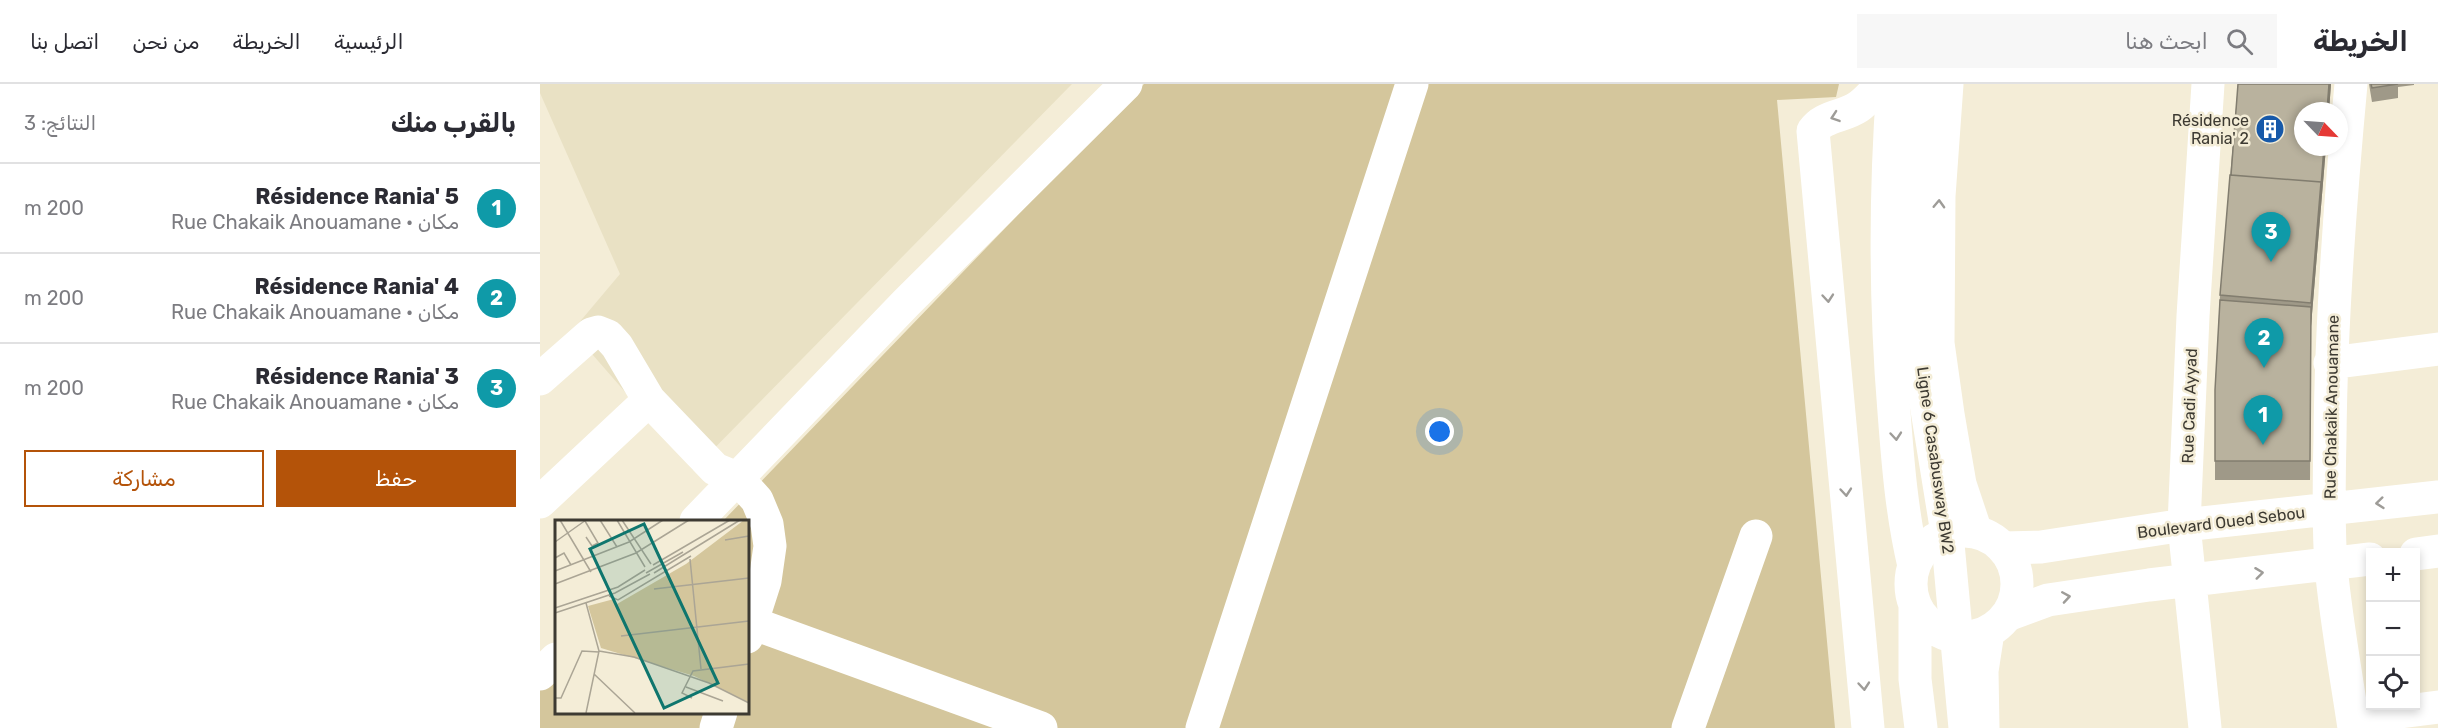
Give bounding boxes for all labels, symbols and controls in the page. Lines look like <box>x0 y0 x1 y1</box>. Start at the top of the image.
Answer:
search box <box>1857 14 2277 68</box>
icon: search <box>2223 25 2256 58</box>
text: الخريطة <box>2313 25 2408 58</box>
text: ابحث هنا <box>2125 28 2208 55</box>
text: اتصل بنا <box>30 29 99 54</box>
text: من نحن <box>132 29 199 54</box>
text: الخريطة <box>232 29 301 54</box>
text: الرئيسية <box>334 29 404 54</box>
north arrow <box>2294 102 2348 156</box>
text: بالقرب منك <box>391 108 516 139</box>
one-way arrow <box>1830 109 1841 122</box>
text: النتائج: 3 <box>24 111 96 135</box>
place label: Résidence Rania' 2 <box>2172 111 2249 148</box>
building icon: Résidence Rania' 2 <box>2254 113 2286 145</box>
text: Résidence Rania' 5 <box>255 183 459 210</box>
text: 200 m <box>24 196 84 220</box>
text: 1 <box>492 196 501 220</box>
one-way arrow <box>1933 200 1946 209</box>
text: مكان · Rue Chakaik Anouamane <box>171 210 459 234</box>
pin: 3 <box>2252 212 2290 262</box>
text: Résidence Rania' 4 <box>254 273 459 300</box>
text: 200 m <box>24 286 84 310</box>
text: 2 <box>490 286 503 310</box>
one-way arrow <box>1821 293 1834 302</box>
text: مكان · Rue Chakaik Anouamane <box>171 300 459 324</box>
street label: Rue Chakaik Anouamane <box>2320 315 2343 499</box>
pin: 2 <box>2244 318 2284 368</box>
street label: Rue Cadi Ayyad <box>2178 348 2201 464</box>
text: Résidence Rania' 3 <box>255 363 459 390</box>
street label: Ligne 6 Casabusway BW2 <box>1913 365 1958 555</box>
text: 200 m <box>24 376 84 400</box>
text: 3 <box>490 376 503 400</box>
text: مكان · Rue Chakaik Anouamane <box>171 390 459 414</box>
pin: 1 <box>2244 396 2282 445</box>
your location <box>1425 417 1454 446</box>
one-way arrow <box>1889 432 1902 441</box>
button: مشاركة <box>24 450 264 507</box>
button: حفظ <box>276 450 516 507</box>
one-way arrow <box>1839 487 1852 496</box>
one-way arrow <box>2375 496 2384 509</box>
street label: Boulevard Oued Sebou <box>2136 503 2306 542</box>
inset map <box>555 520 748 713</box>
map controls <box>2366 548 2420 710</box>
button: + <box>2366 548 2420 602</box>
one-way arrow <box>2254 567 2264 579</box>
one-way arrow <box>2061 592 2070 604</box>
button: − <box>2366 602 2420 656</box>
button: locate <box>2366 656 2420 710</box>
one-way arrow <box>1857 681 1870 691</box>

